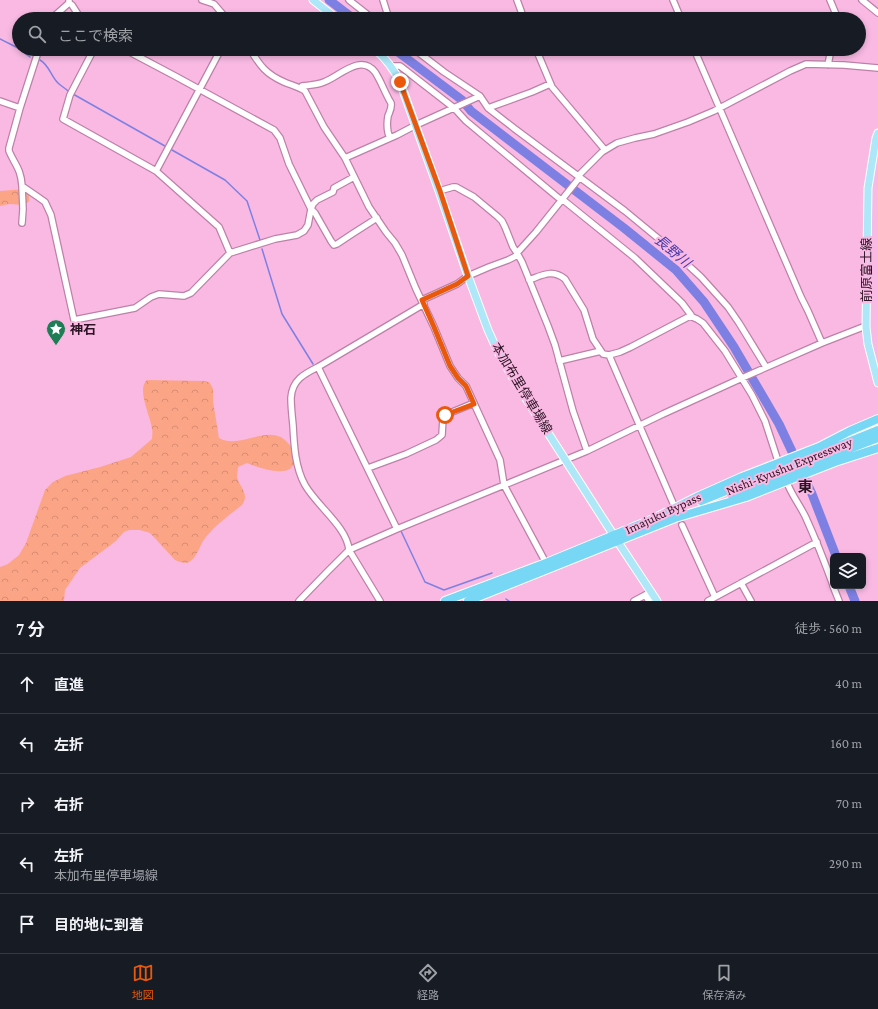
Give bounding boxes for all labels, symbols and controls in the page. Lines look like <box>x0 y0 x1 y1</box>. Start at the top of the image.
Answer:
search box <box>12 12 866 56</box>
icon: search <box>26 23 48 45</box>
text: ここで検索 <box>58 28 133 44</box>
route end <box>391 73 409 91</box>
water label: 長野川 <box>652 231 696 272</box>
street label: 前原富士線 <box>859 237 874 303</box>
place icon: 神石 <box>45 318 67 346</box>
place label: 神石 <box>70 322 96 337</box>
street label: 本加布里停車場線 <box>489 340 555 436</box>
route start <box>436 406 454 424</box>
street label: Nishi-Kyushu Expressway <box>724 433 855 498</box>
district label: 東 <box>797 479 813 495</box>
street label: Imajuku Bypass <box>623 489 704 538</box>
map controls <box>830 553 866 589</box>
button: layers <box>830 553 866 589</box>
text: 7 分 <box>16 620 45 639</box>
text: 徒歩 · 560 m <box>795 621 862 636</box>
icon: ahead <box>16 673 38 695</box>
text: 40 m <box>835 676 862 691</box>
text: 直進 <box>54 677 84 693</box>
icon: left <box>16 733 38 755</box>
text: 160 m <box>831 736 862 751</box>
text: 左折 <box>54 737 84 753</box>
icon: right <box>16 793 38 815</box>
text: 70 m <box>836 796 862 811</box>
text: 右折 <box>54 797 84 813</box>
text: 左折 <box>54 848 84 864</box>
icon: left <box>16 853 38 875</box>
text: 290 m <box>829 856 862 871</box>
text: 本加布里停車場線 <box>54 868 158 883</box>
icon: arrive <box>16 913 38 935</box>
text: 目的地に到着 <box>54 917 144 933</box>
tab: 地図 <box>132 962 154 1002</box>
tab: 経路 <box>417 962 439 1002</box>
tab: 保存済み <box>702 962 746 1002</box>

